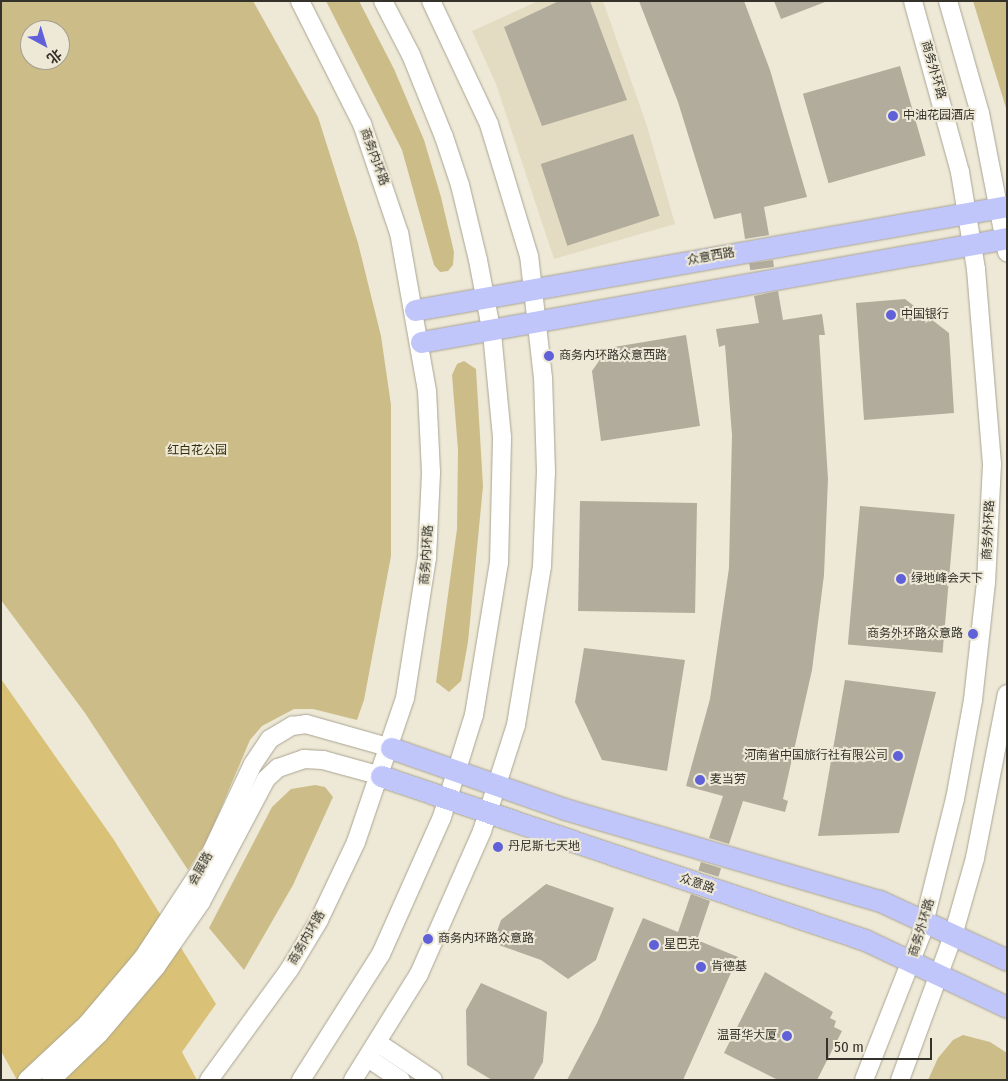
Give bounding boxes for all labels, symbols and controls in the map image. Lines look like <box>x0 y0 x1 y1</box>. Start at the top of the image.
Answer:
north arrow <box>20 20 70 70</box>
street label: 商务外环路 <box>918 39 948 101</box>
text: 北 <box>43 45 65 67</box>
place label: 中油花园酒店 <box>903 109 975 123</box>
marker: 中油花园酒店 <box>887 110 899 122</box>
street label: 商务内环路 <box>357 126 391 188</box>
street label: 众意西路 <box>686 246 736 268</box>
place label: 中国银行 <box>901 308 949 322</box>
marker: 中国银行 <box>885 309 897 321</box>
place label: 商务内环路众意西路 <box>559 349 667 363</box>
marker: 商务内环路众意西路 <box>543 350 555 362</box>
park label: 红白花公园 <box>167 444 227 458</box>
street label: 商务外环路 <box>980 500 998 560</box>
street label: 商务内环路 <box>418 525 436 585</box>
place label: 绿地峰会天下 <box>911 572 983 586</box>
marker: 绿地峰会天下 <box>895 573 907 585</box>
place label: 商务外环路众意路 <box>867 627 963 641</box>
marker: 商务外环路众意路 <box>967 628 979 640</box>
place label: 河南省中国旅行社有限公司 <box>744 749 888 763</box>
marker: 河南省中国旅行社有限公司 <box>892 750 904 762</box>
place label: 麦当劳 <box>710 773 746 787</box>
marker: 麦当劳 <box>694 774 706 786</box>
place label: 丹尼斯七天地 <box>508 840 580 854</box>
marker: 丹尼斯七天地 <box>492 841 504 853</box>
street label: 会展路 <box>186 850 216 888</box>
street label: 众意路 <box>678 871 716 897</box>
street label: 商务外环路 <box>906 897 938 959</box>
street label: 商务内环路 <box>286 908 328 968</box>
place label: 商务内环路众意路 <box>438 932 534 946</box>
marker: 商务内环路众意路 <box>422 933 434 945</box>
place label: 星巴克 <box>664 938 700 952</box>
marker: 星巴克 <box>648 939 660 951</box>
place label: 肯德基 <box>711 960 747 974</box>
marker: 肯德基 <box>695 961 707 973</box>
scale bar <box>828 1028 934 1060</box>
place label: 温哥华大厦 <box>717 1029 777 1043</box>
marker: 温哥华大厦 <box>781 1030 793 1042</box>
text: 50 m <box>834 1038 864 1056</box>

